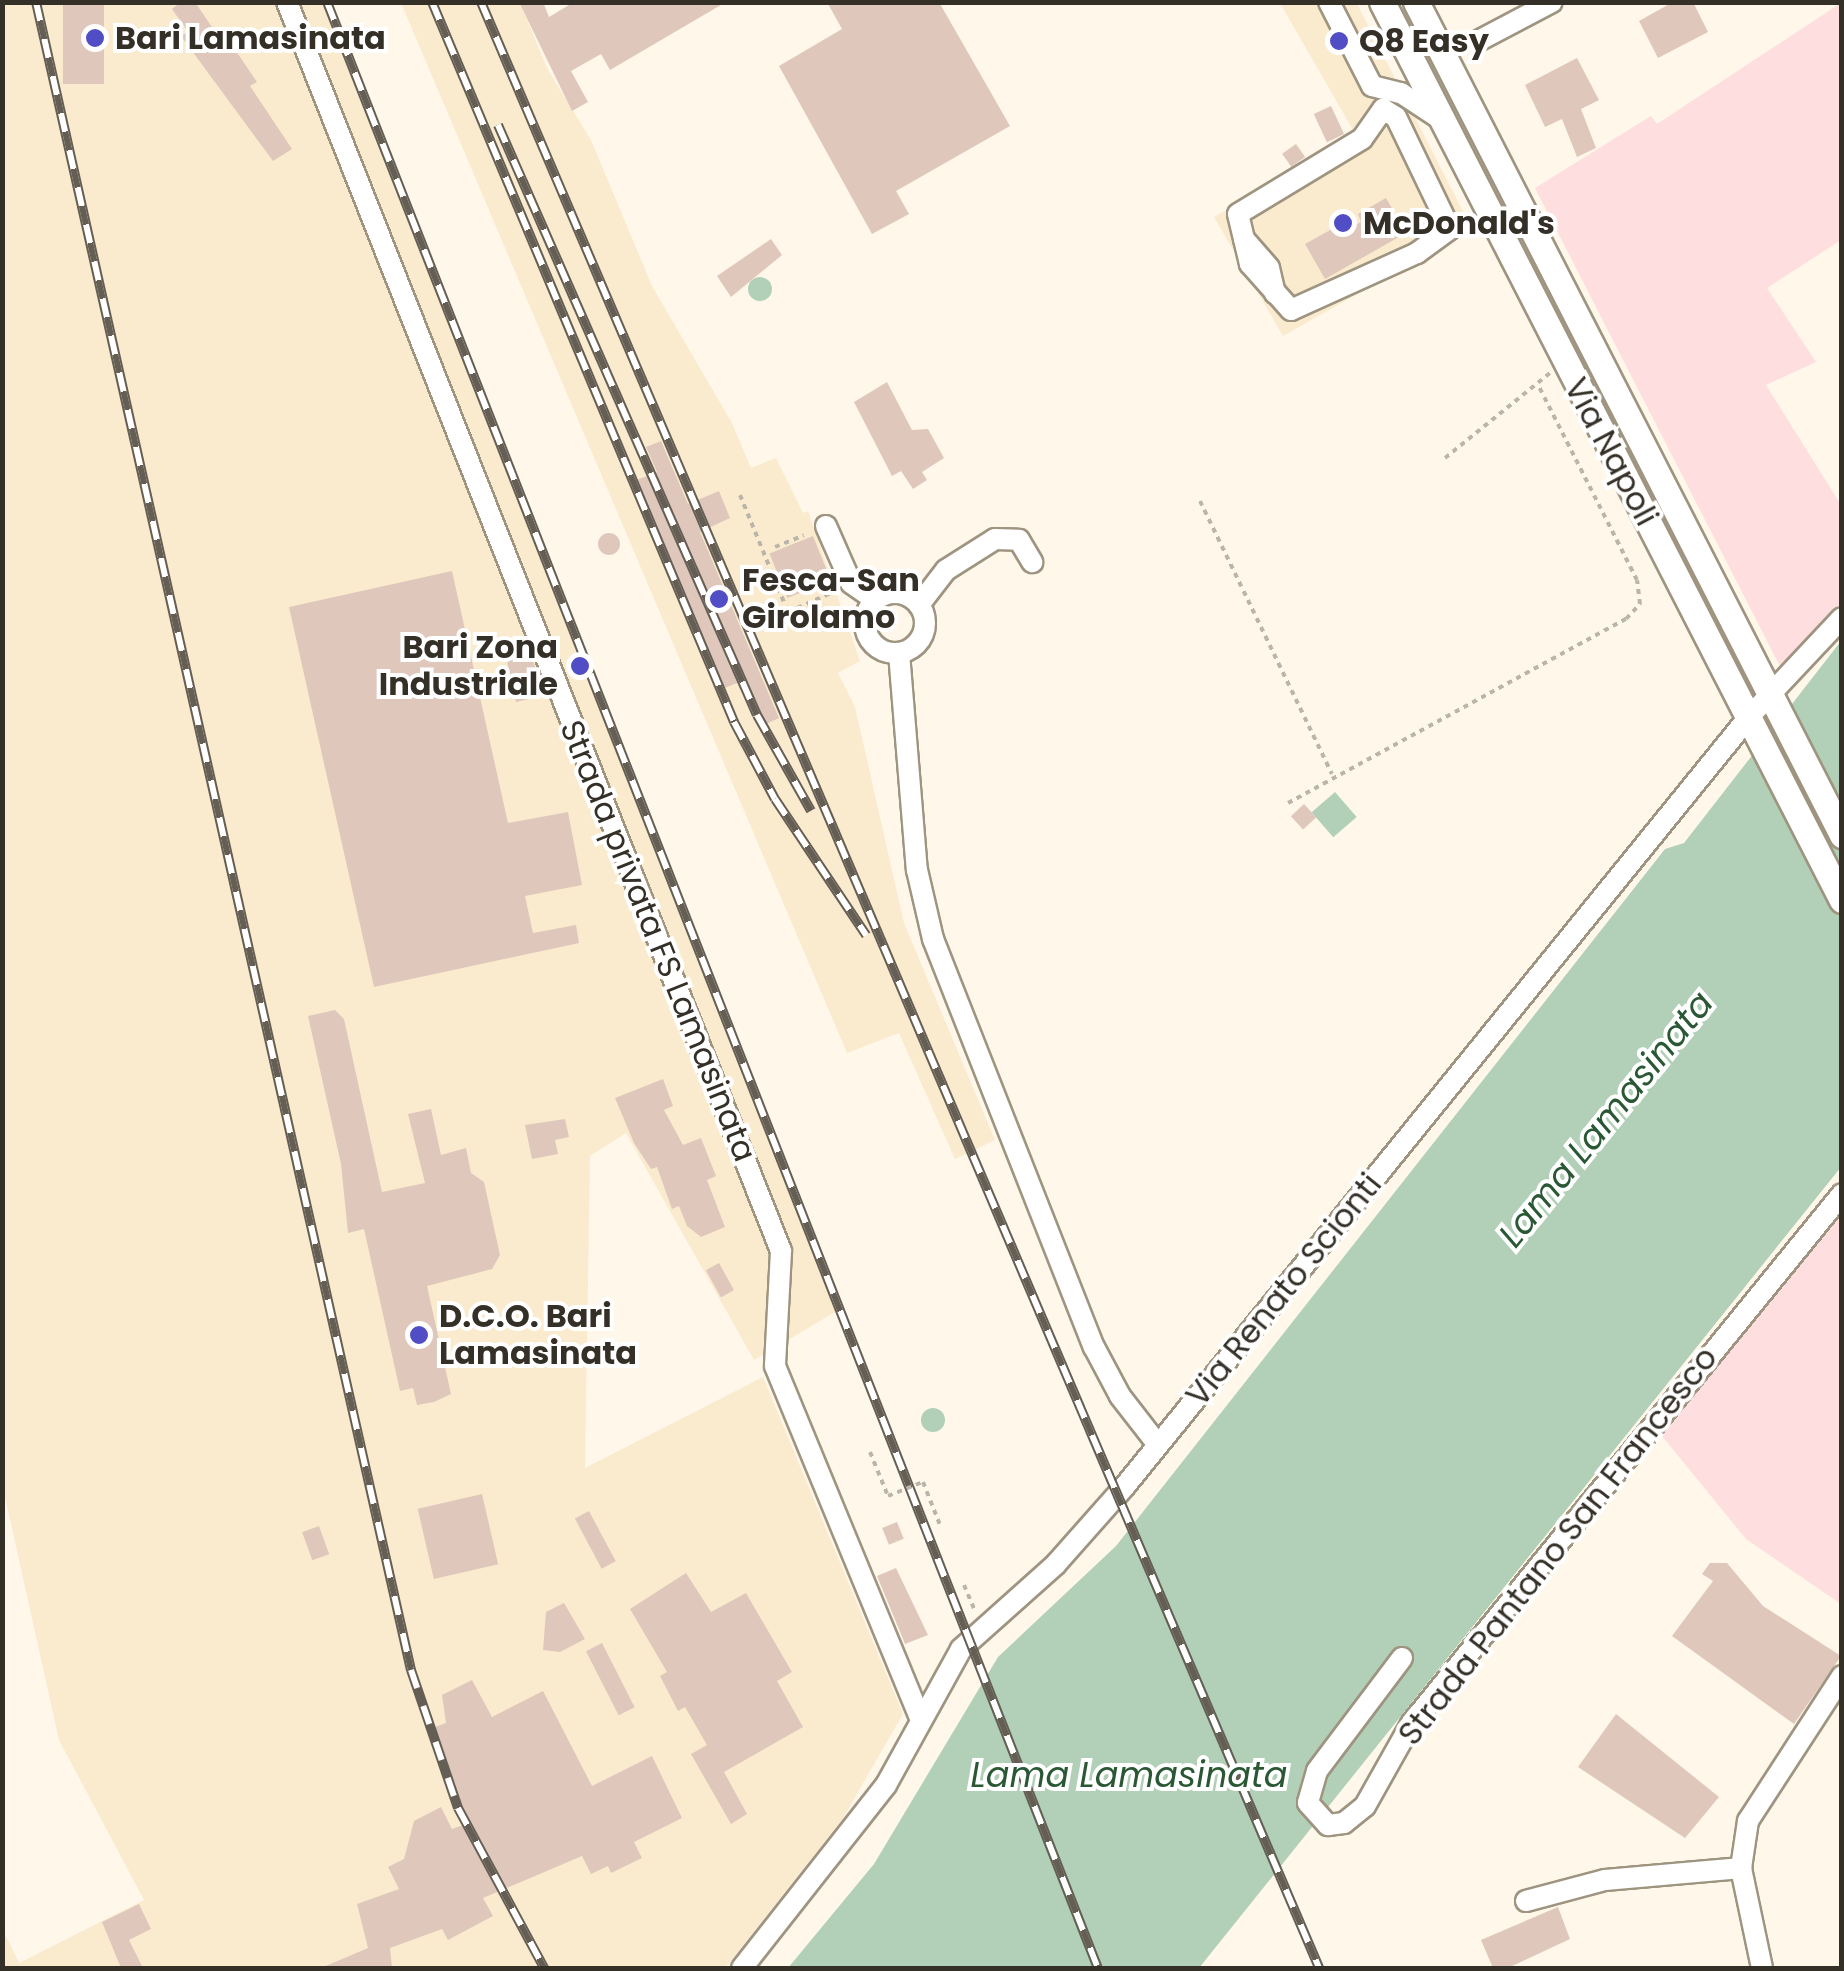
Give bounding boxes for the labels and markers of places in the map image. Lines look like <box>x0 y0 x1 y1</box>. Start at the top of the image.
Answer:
place label: Bari Lamasinata <box>115 19 386 57</box>
place label: Q8 Easy <box>1359 22 1489 60</box>
marker: Bari Lamasinata <box>84 27 106 49</box>
marker: Q8 Easy <box>1328 30 1350 52</box>
place label: McDonald's <box>1363 204 1555 242</box>
marker: McDonald's <box>1332 212 1354 234</box>
place label: Fesca-San Girolamo <box>742 562 920 637</box>
marker: Fesca-San Girolamo <box>706 586 732 612</box>
place label: Bari Zona Industriale <box>379 629 558 704</box>
marker: Bari Zona Industriale <box>567 653 593 679</box>
place label: D.C.O. Bari Lamasinata <box>439 1298 637 1373</box>
marker: D.C.O. Bari Lamasinata <box>408 1324 430 1346</box>

